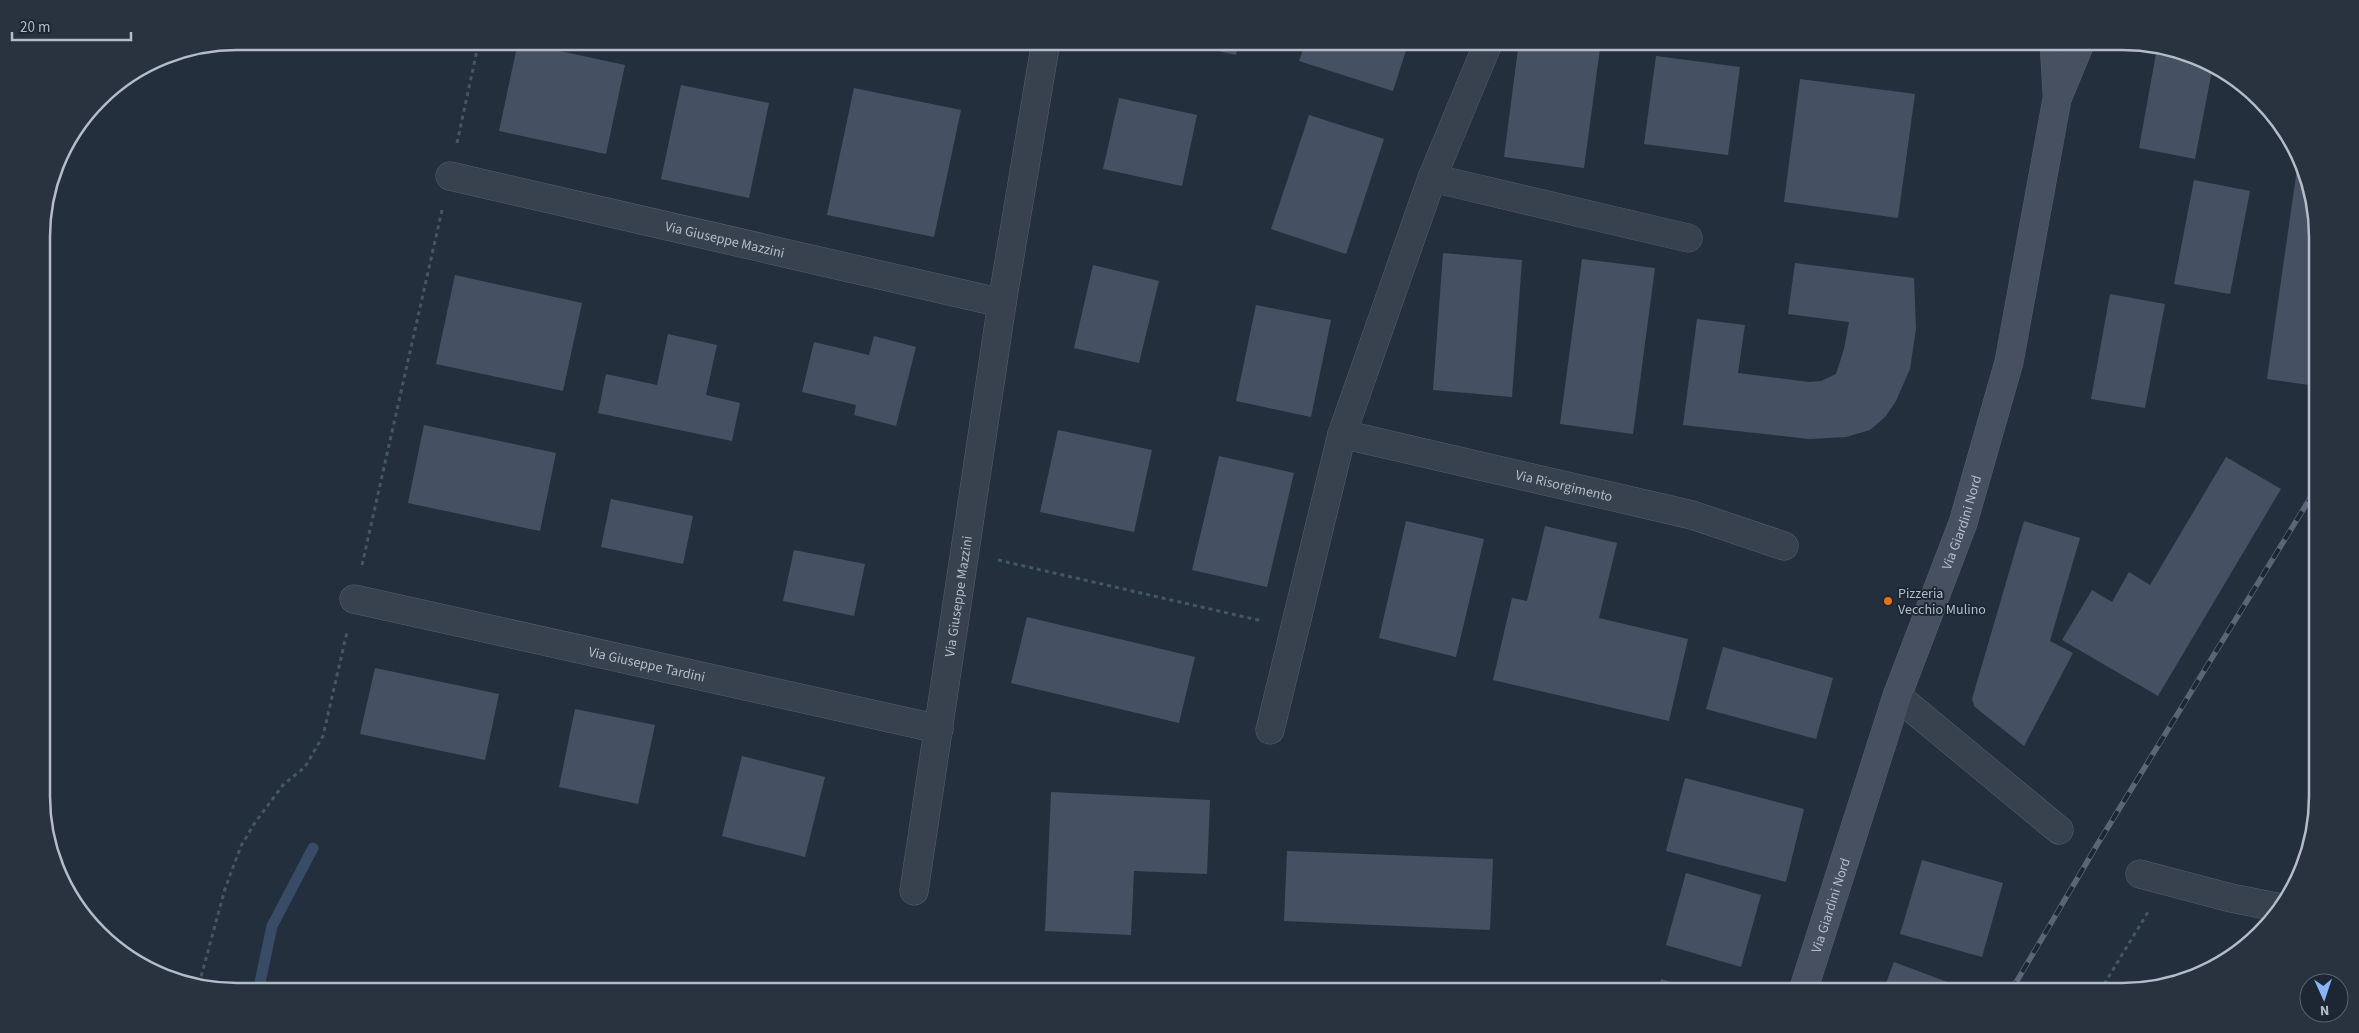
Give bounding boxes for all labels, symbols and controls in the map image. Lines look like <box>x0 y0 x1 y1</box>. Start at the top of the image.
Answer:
scale bar <box>12 10 131 42</box>
text: 20 m <box>20 17 50 38</box>
street label: Via Giuseppe Mazzini <box>663 217 786 264</box>
street label: Via Risorgimento <box>1513 465 1614 507</box>
street label: Via Giardini Nord <box>1937 473 1987 573</box>
street label: Via Giuseppe Mazzini <box>940 535 978 658</box>
place label: Pizzeria Vecchio Mulino <box>1898 584 1986 620</box>
marker: Pizzeria Vecchio Mulino <box>1882 595 1894 607</box>
street label: Via Giuseppe Tardini <box>586 642 707 688</box>
street label: Via Giardini Nord <box>1807 855 1856 956</box>
north arrow <box>2299 973 2349 1023</box>
text: N <box>2319 1000 2330 1020</box>

